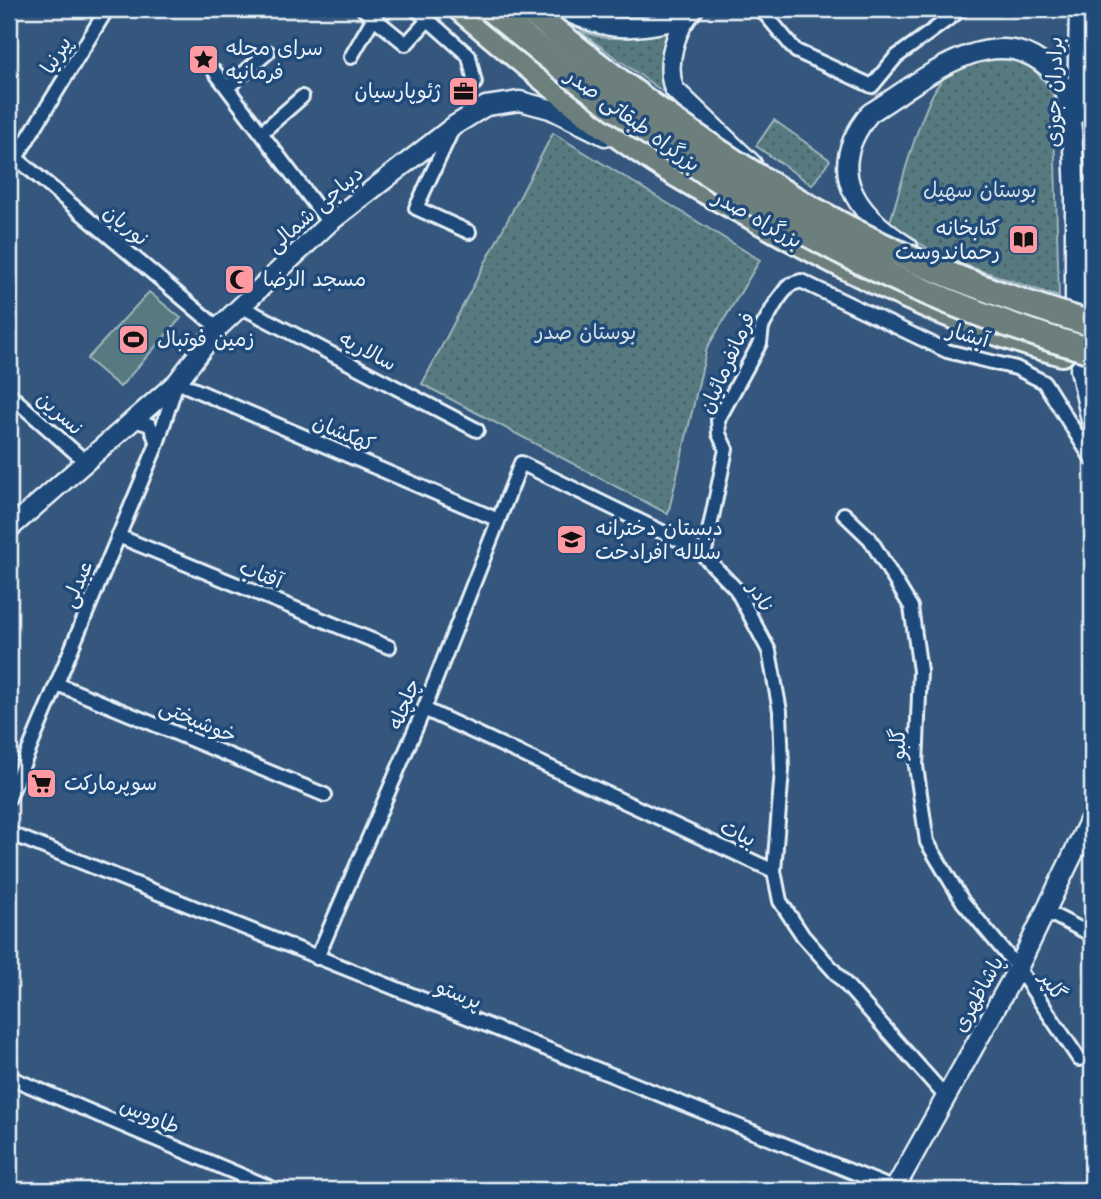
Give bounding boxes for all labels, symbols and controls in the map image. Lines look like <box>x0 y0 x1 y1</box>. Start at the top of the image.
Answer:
street label: پیرنیا <box>36 32 77 79</box>
place label: سرای محله فرمانیه <box>226 36 323 84</box>
street label: برادران جوزی <box>1041 36 1068 148</box>
place icon: سرای محله فرمانیه <box>186 43 220 77</box>
street label: بزرگراه طبقاتی صدر <box>559 62 705 178</box>
office icon: ژئوپارسیان <box>447 74 481 108</box>
place label: ژئوپارسیان <box>354 79 441 104</box>
street label: دیباجی شمالی <box>262 161 369 259</box>
park label: بوستان سهیل <box>923 178 1037 203</box>
street label: بزرگراه صدر <box>707 184 806 254</box>
street label: نوریان <box>98 199 153 251</box>
place label: کتابخانه رحماندوست <box>895 216 1000 264</box>
library icon: کتابخانه رحماندوست <box>1006 223 1040 257</box>
mosque icon: مسجد الرضا <box>223 262 257 296</box>
place label: مسجد الرضا <box>263 267 366 291</box>
street label: فرمانفرمائیان <box>694 309 760 417</box>
street label: آبشار <box>942 317 992 354</box>
park label: بوستان صدر <box>534 320 636 345</box>
sports icon: زمین فوتبال <box>117 322 151 356</box>
street label: سالاریه <box>336 326 400 376</box>
place label: زمین فوتبال <box>157 327 255 352</box>
street label: نسرین <box>32 386 88 440</box>
street label: کهکشان <box>309 409 379 457</box>
place label: دبستان دخترانه سلاله افرادخت <box>595 516 723 564</box>
school or university icon: دبستان دخترانه سلاله افرادخت <box>555 523 589 557</box>
street label: آفتاب <box>236 555 287 595</box>
street label: عبدلی <box>56 557 99 612</box>
street label: نادر <box>742 576 779 617</box>
street label: چلچله <box>383 675 426 733</box>
street label: خوشبختی <box>155 694 240 750</box>
street label: گلبو <box>886 728 911 761</box>
supermarket icon: سوپرمارکت <box>24 766 58 800</box>
place label: سوپرمارکت <box>64 771 157 796</box>
street label: بیات <box>716 814 760 853</box>
street label: پاشاظهری <box>947 952 1009 1037</box>
street label: گلپر <box>1033 965 1071 1006</box>
street label: پرستو <box>431 974 485 1015</box>
street label: طاووس <box>117 1093 183 1139</box>

